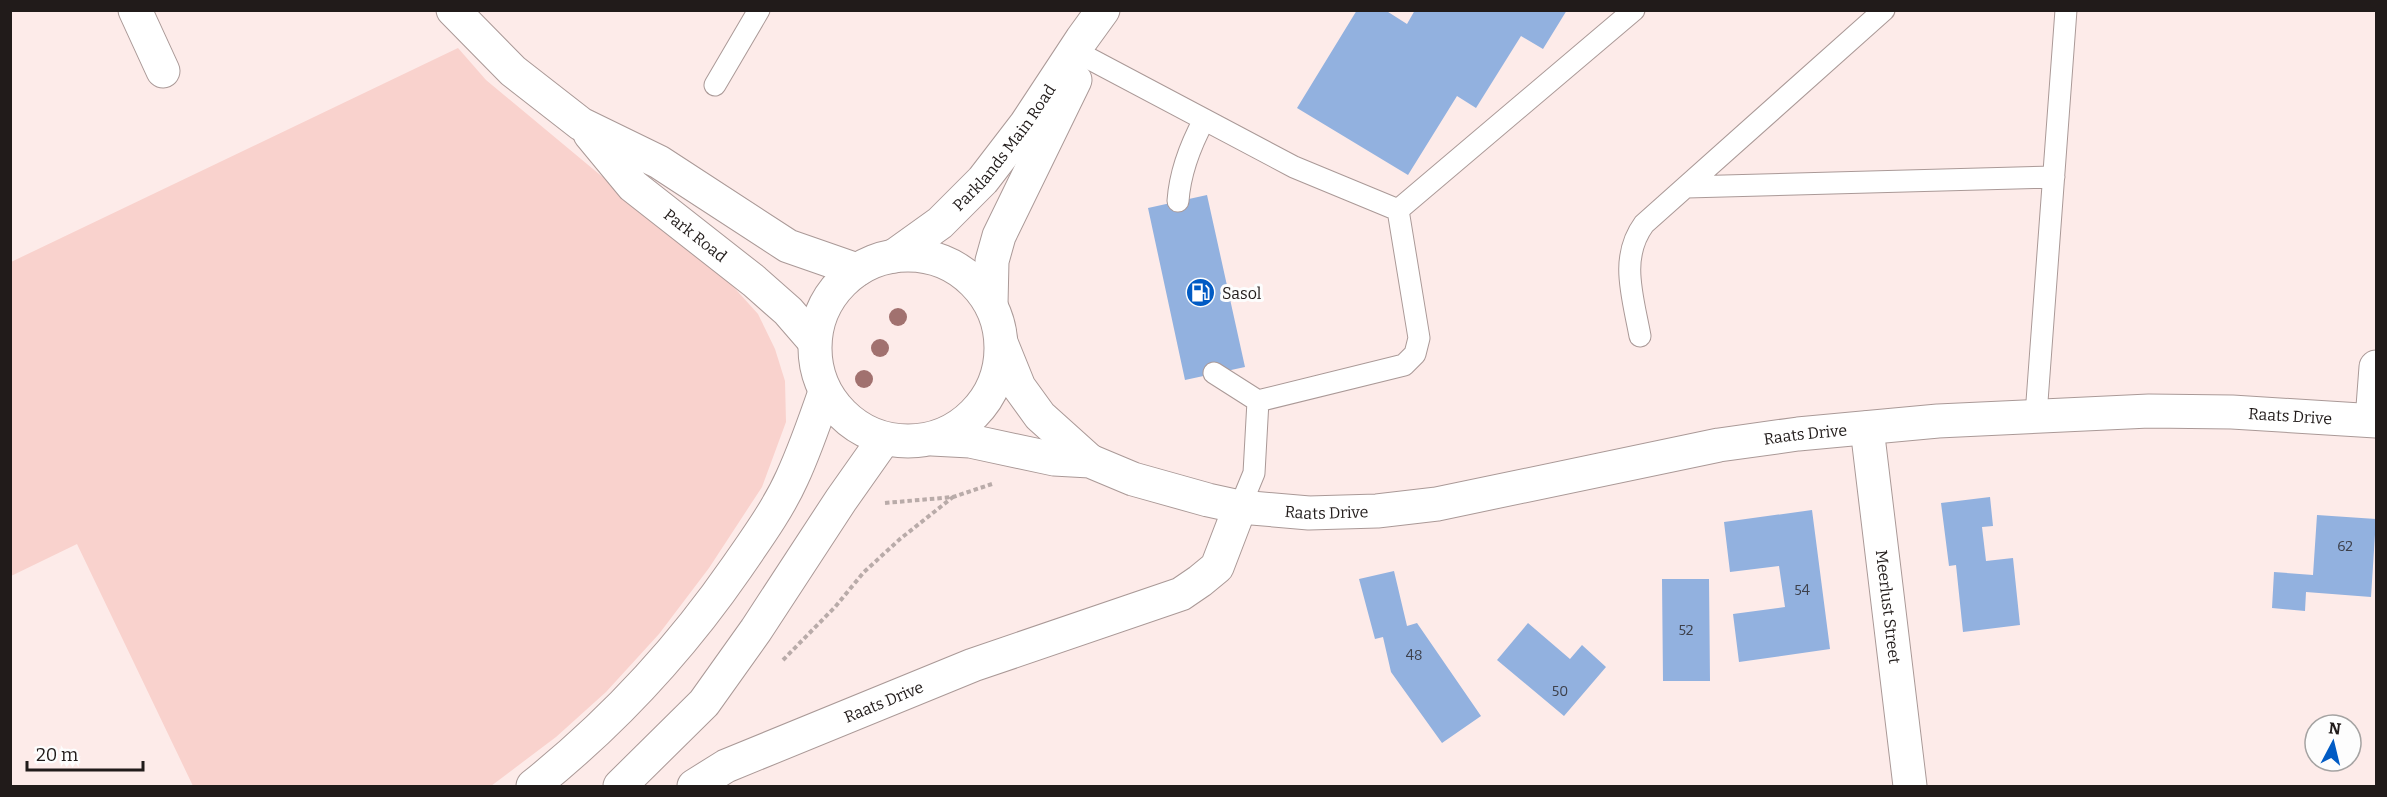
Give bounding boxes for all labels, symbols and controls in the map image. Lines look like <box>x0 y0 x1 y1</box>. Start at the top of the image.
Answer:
street label: Parklands Main Road <box>949 80 1059 214</box>
street label: Park Road <box>660 205 731 266</box>
fuel station icon: Sasol <box>1185 277 1217 309</box>
place label: Sasol <box>1222 284 1262 303</box>
street label: Raats Drive <box>2248 404 2333 428</box>
street label: Raats Drive <box>1762 420 1848 448</box>
street label: Raats Drive <box>1284 501 1369 523</box>
house number: 62 <box>2337 538 2353 555</box>
street label: Meerlust Street <box>1872 549 1905 665</box>
house number: 54 <box>1794 582 1810 599</box>
house number: 52 <box>1679 622 1693 639</box>
house number: 48 <box>1406 647 1422 664</box>
street label: Raats Drive <box>841 677 926 726</box>
house number: 50 <box>1552 683 1568 700</box>
north arrow <box>2303 713 2363 773</box>
text: N <box>2327 718 2342 739</box>
scale bar <box>27 734 142 772</box>
text: 20 m <box>36 744 78 766</box>

